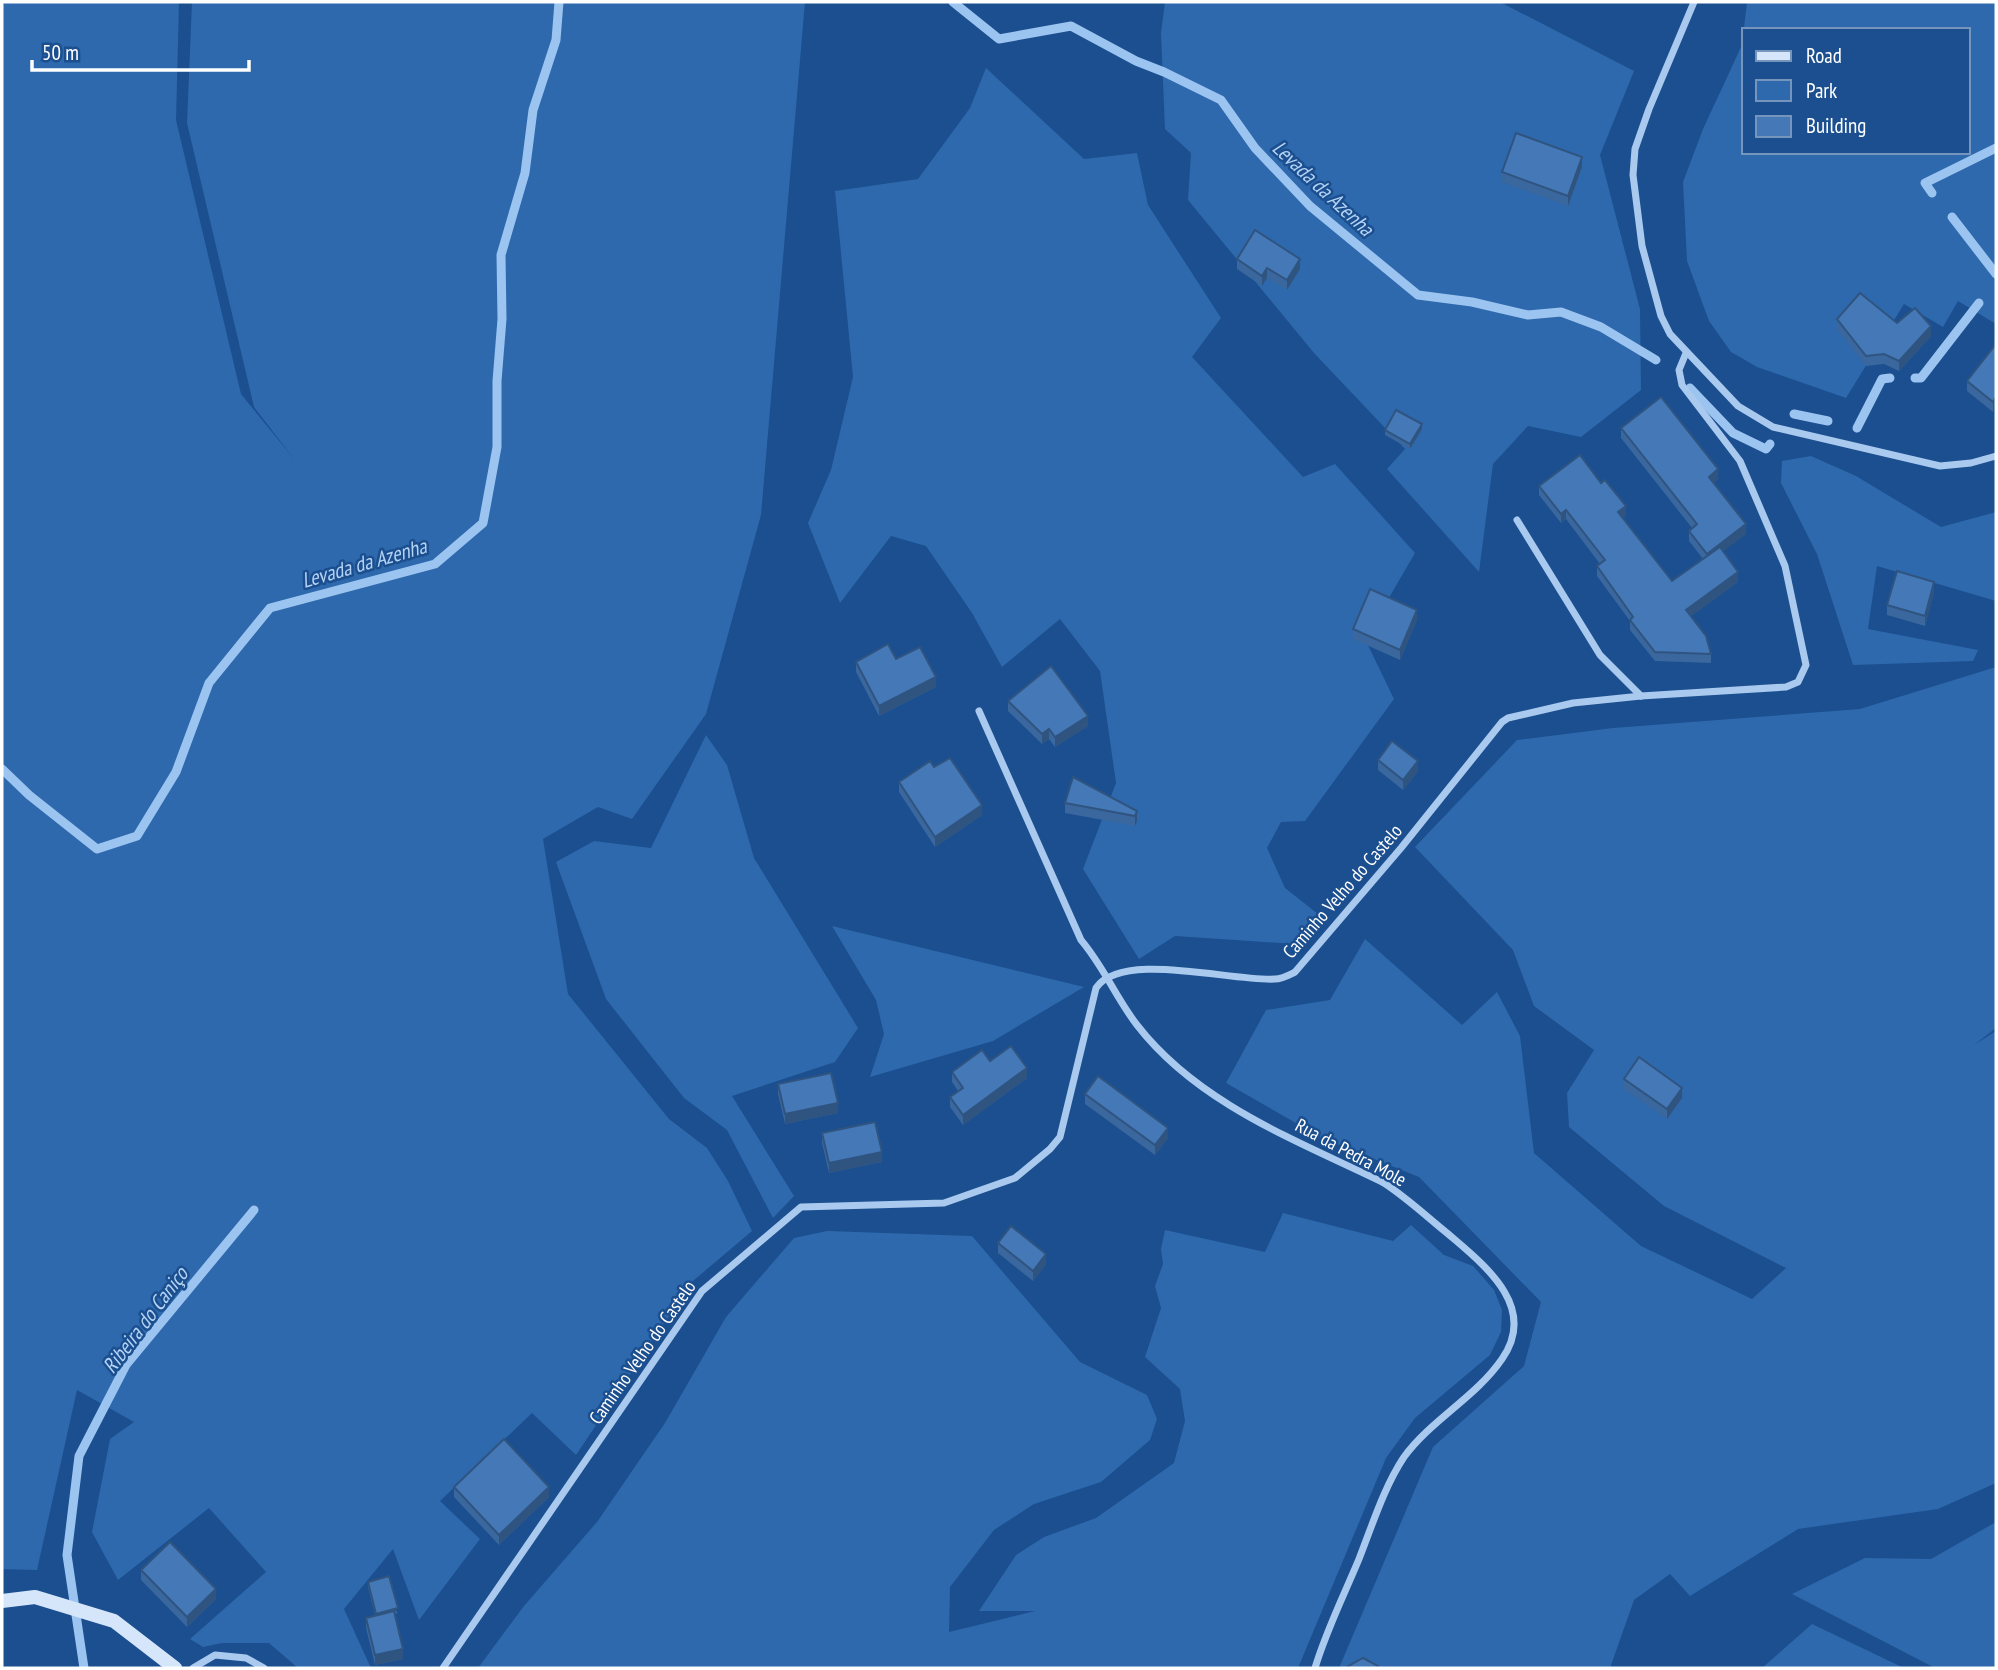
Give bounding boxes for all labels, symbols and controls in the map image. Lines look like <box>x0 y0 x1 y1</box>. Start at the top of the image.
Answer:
scale bar <box>32 28 248 72</box>
legend <box>1742 28 1970 154</box>
text: 50 m <box>42 39 79 66</box>
text: Road <box>1806 42 1842 69</box>
text: Park <box>1806 77 1837 104</box>
text: Building <box>1806 112 1866 139</box>
water label: Levada da Azenha <box>1267 134 1380 243</box>
water label: Levada da Azenha <box>299 532 431 594</box>
street label: Caminho Velho do Castelo <box>1277 819 1407 963</box>
street label: Rua da Pedra Mole <box>1291 1113 1411 1191</box>
water label: Ribeira do Caniço <box>96 1260 195 1378</box>
street label: Caminho Velho do Castelo <box>583 1275 701 1429</box>

